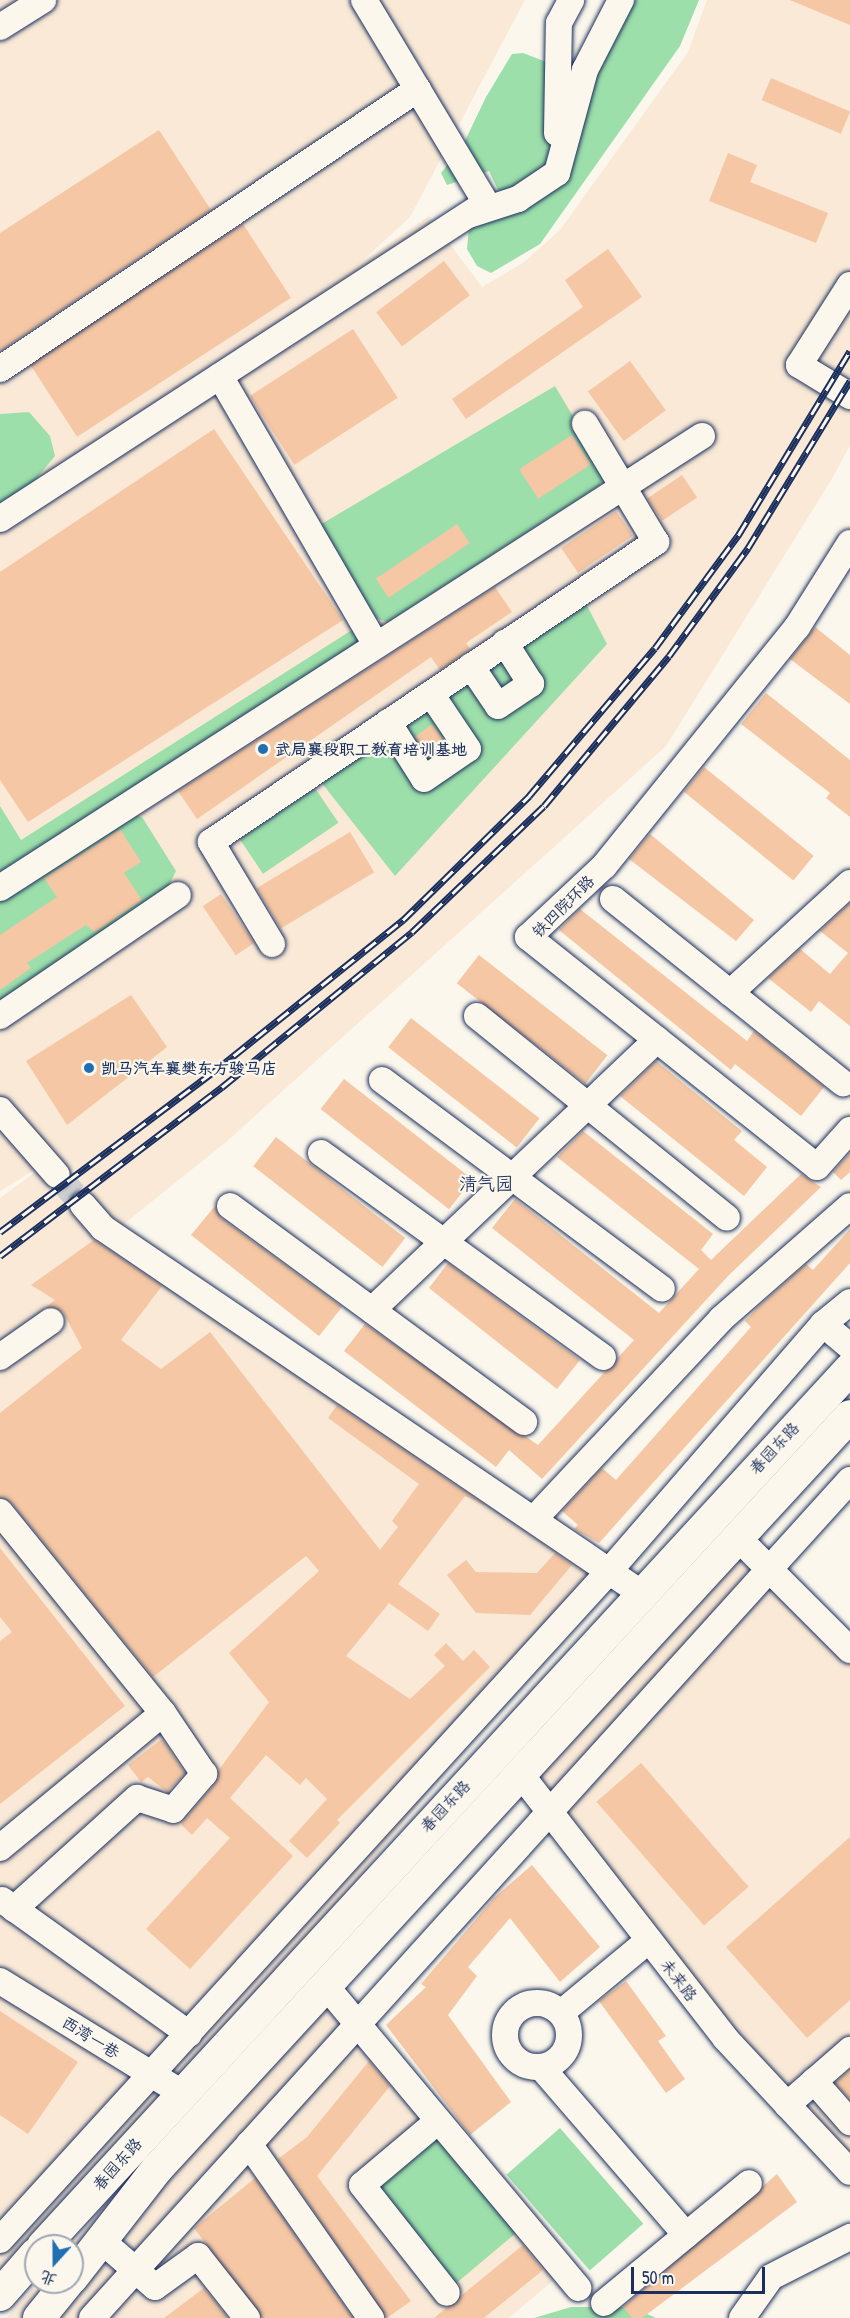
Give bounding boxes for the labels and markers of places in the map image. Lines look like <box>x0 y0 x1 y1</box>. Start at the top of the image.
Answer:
place label: 武局襄段职工教育培训基地 <box>275 739 467 759</box>
marker: 武局襄段职工教育培训基地 <box>256 742 270 756</box>
place label: 凯马汽车襄樊东方骏马店 <box>101 1058 277 1078</box>
marker: 凯马汽车襄樊东方骏马店 <box>82 1061 96 1075</box>

